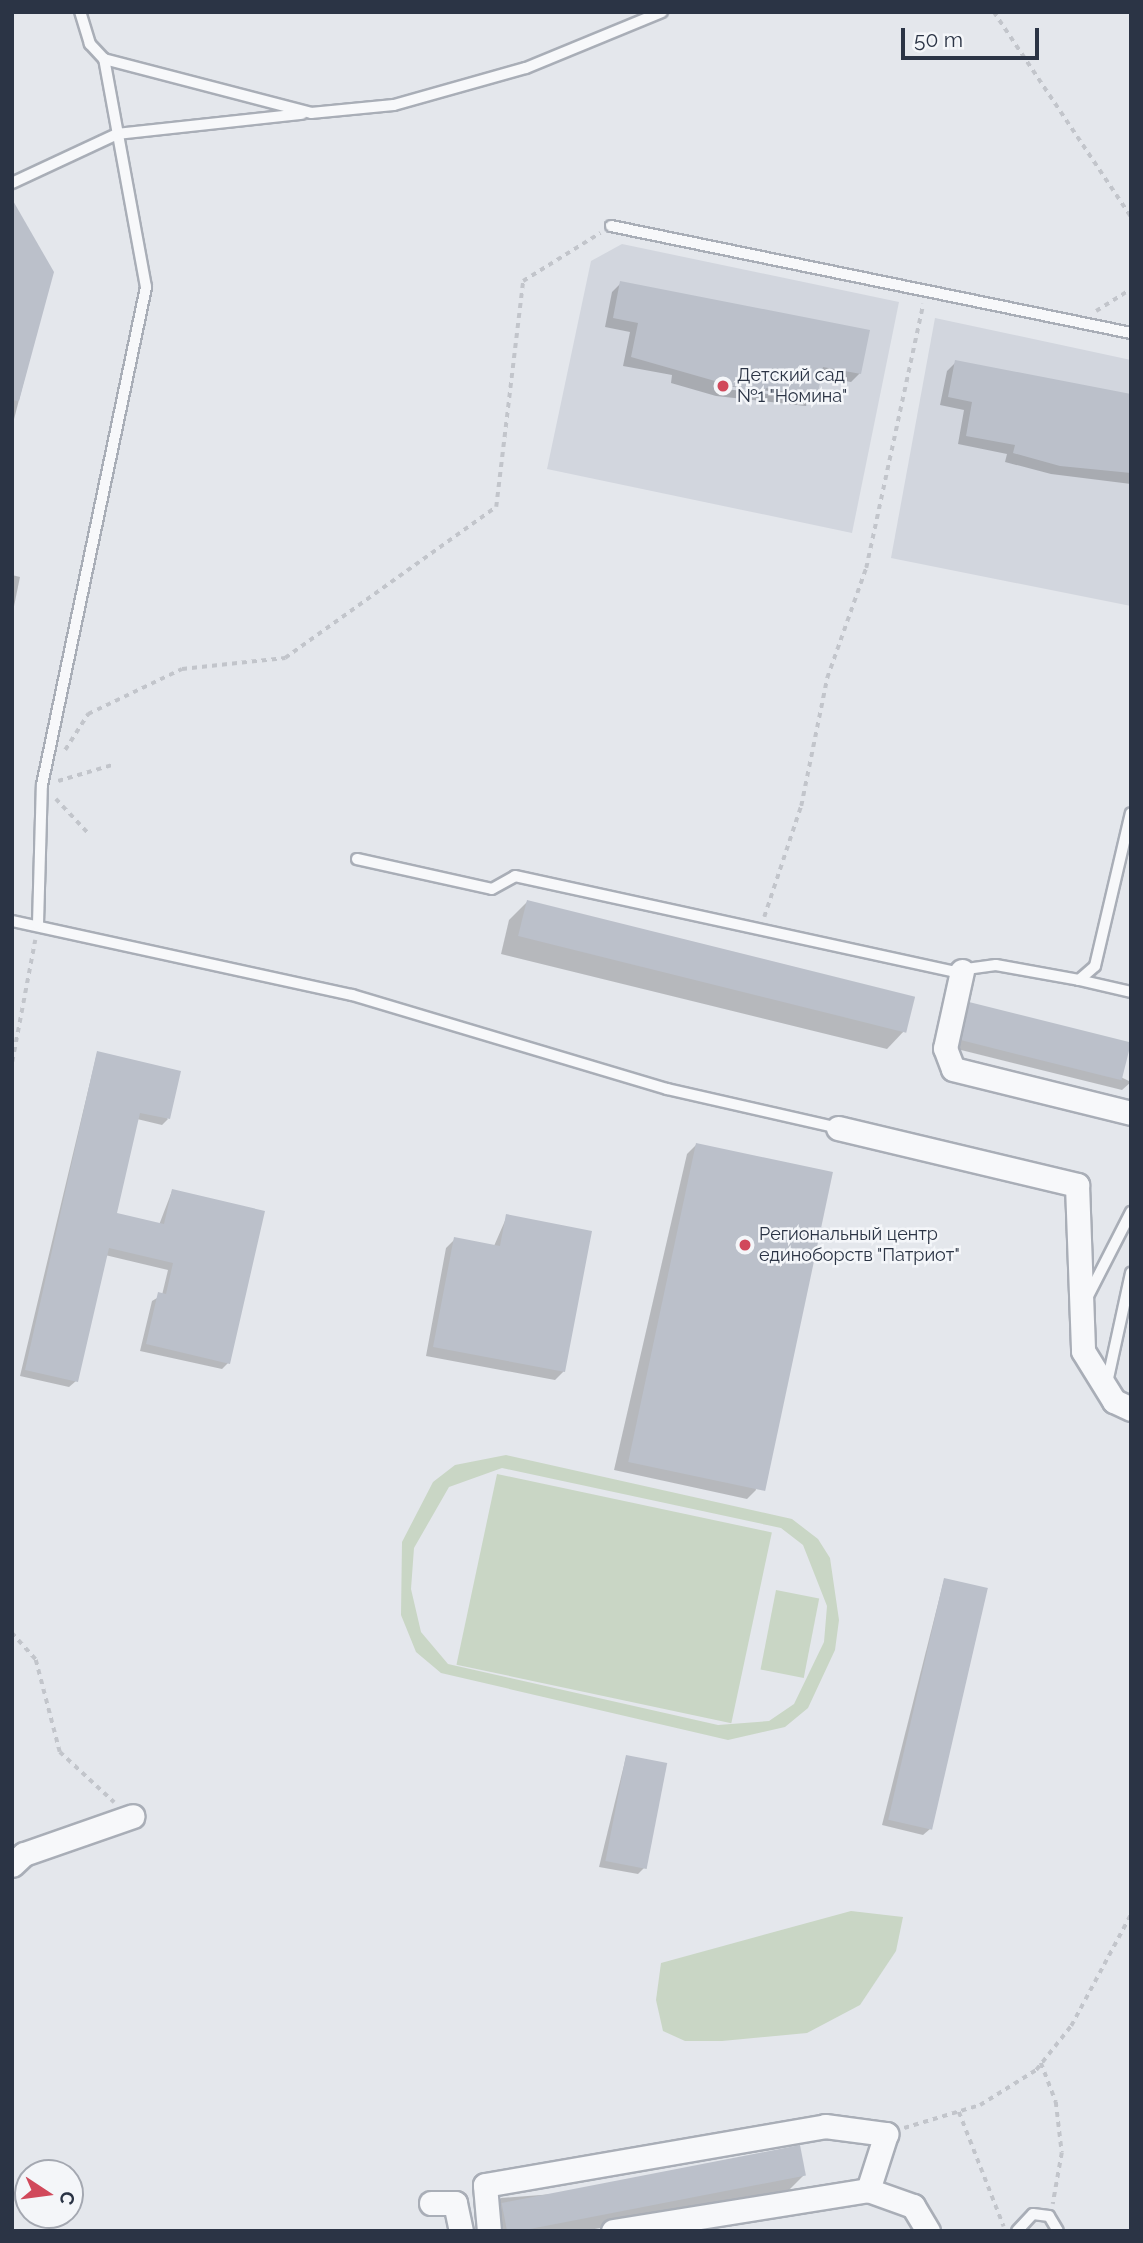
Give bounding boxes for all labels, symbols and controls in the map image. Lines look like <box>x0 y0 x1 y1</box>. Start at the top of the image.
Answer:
scale bar <box>905 14 1043 58</box>
text: 50 m <box>914 27 963 52</box>
place label: Детский сад №1 "Номина" <box>737 365 848 408</box>
marker: Детский сад №1 "Номина" <box>715 378 731 394</box>
place label: Региональный центр единоборств "Патриот" <box>759 1224 960 1266</box>
marker: Региональный центр единоборств "Патриот" <box>737 1237 753 1253</box>
north arrow <box>14 2159 84 2229</box>
text: С <box>55 2189 80 2207</box>

